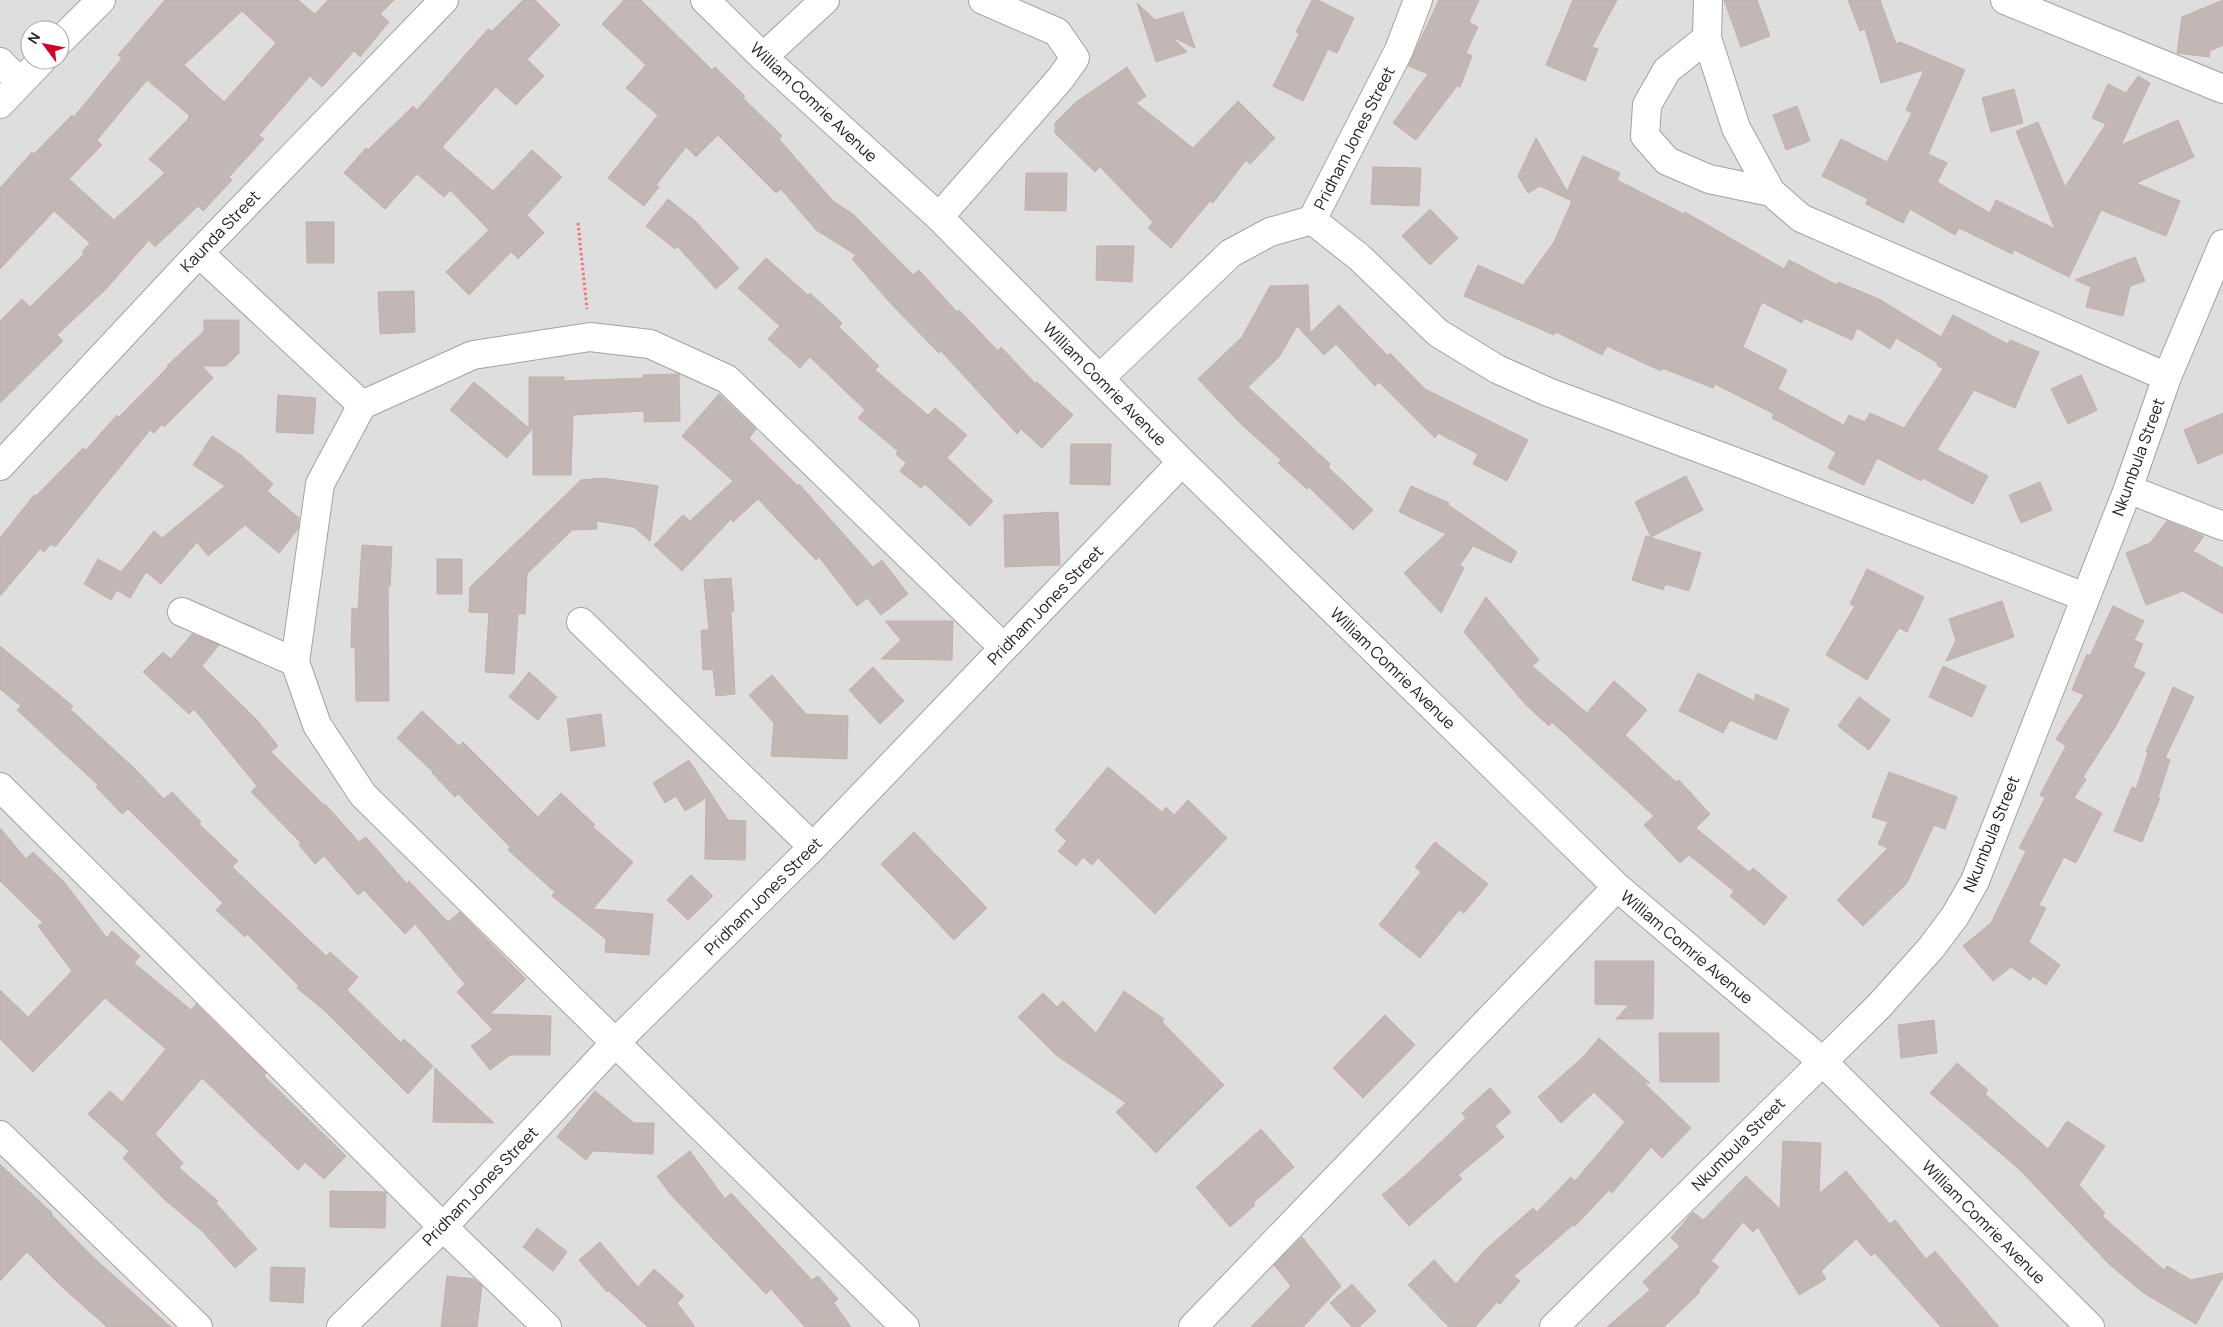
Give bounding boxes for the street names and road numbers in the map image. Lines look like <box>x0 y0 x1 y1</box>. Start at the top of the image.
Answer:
street label: William Comrie Avenue <box>746 37 882 167</box>
street label: Pridham Jones Street <box>1308 63 1400 213</box>
street label: Kaunda Street <box>175 185 265 277</box>
street label: William Comrie Avenue <box>1038 317 1172 451</box>
street label: Nkumbula Street <box>2106 395 2170 519</box>
street label: Pridham Jones Street <box>982 540 1108 670</box>
street label: William Comrie Avenue <box>1325 602 1461 734</box>
street label: Nkumbula Street <box>1958 773 2024 895</box>
street label: Pridham Jones Street <box>699 832 827 960</box>
street label: William Comrie Avenue <box>1616 885 1758 1009</box>
street label: Nkumbula Street <box>1686 1092 1790 1196</box>
street label: Pridham Jones Street <box>417 1121 543 1251</box>
street label: William Comrie Avenue <box>1917 1155 2051 1289</box>

